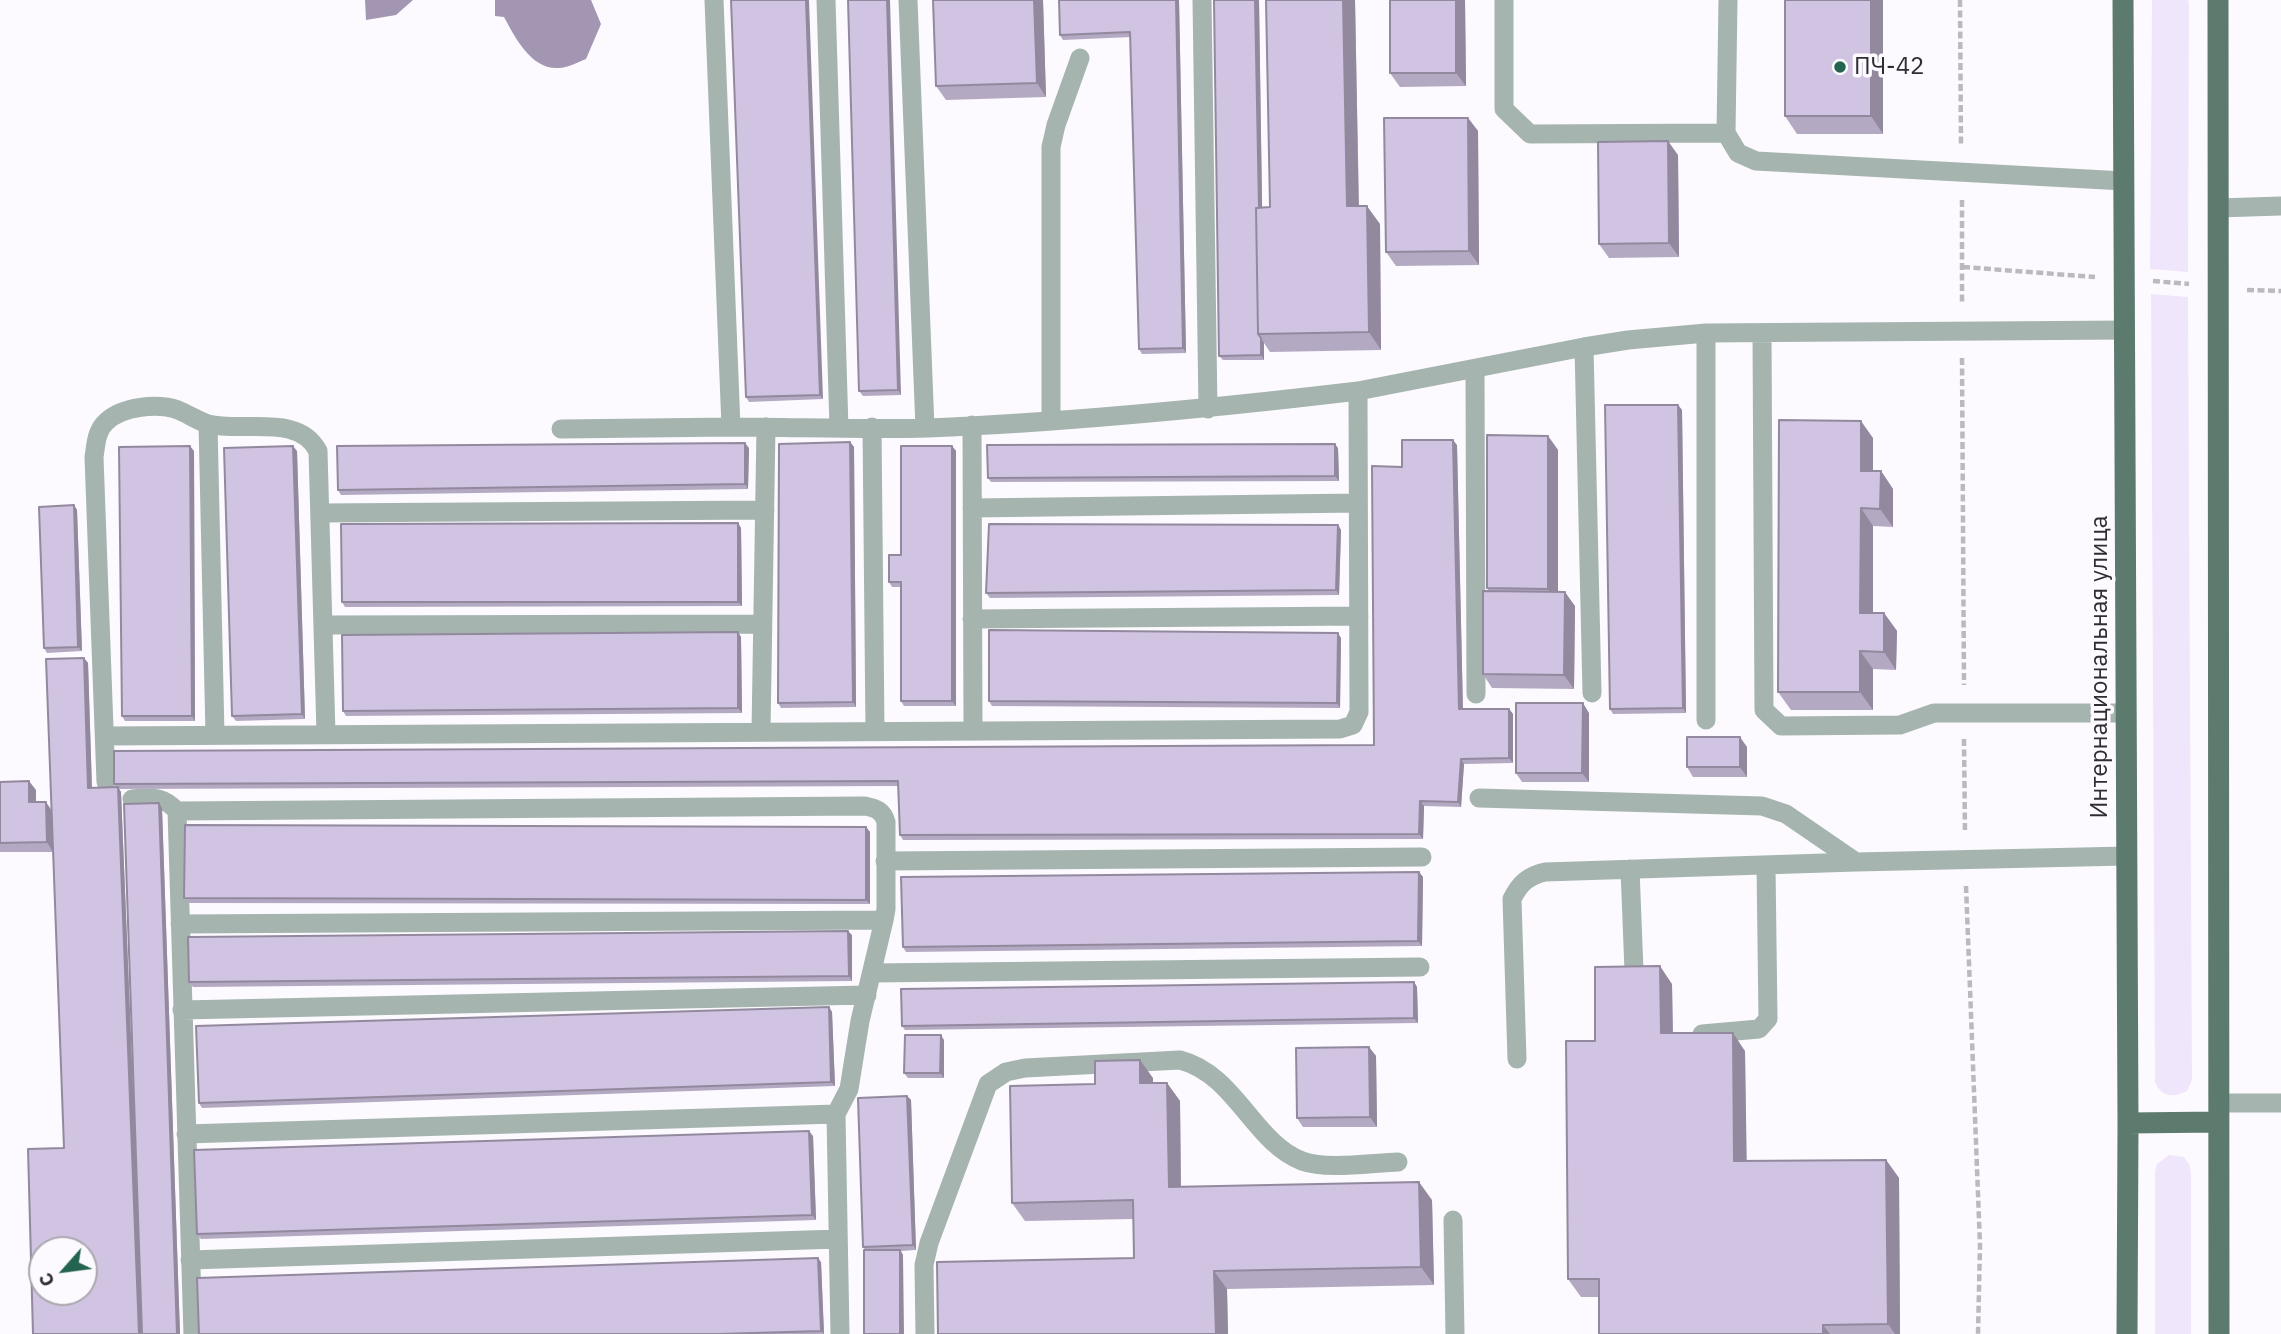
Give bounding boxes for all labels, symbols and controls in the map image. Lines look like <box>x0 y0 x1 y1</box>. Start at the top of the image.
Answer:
place label: ПЧ-42 <box>1854 53 1924 81</box>
marker: ПЧ-42 <box>1832 59 1848 75</box>
street label: Интернациональная улица <box>2086 515 2114 819</box>
north arrow <box>28 1236 98 1306</box>
text: С <box>33 1269 60 1291</box>

